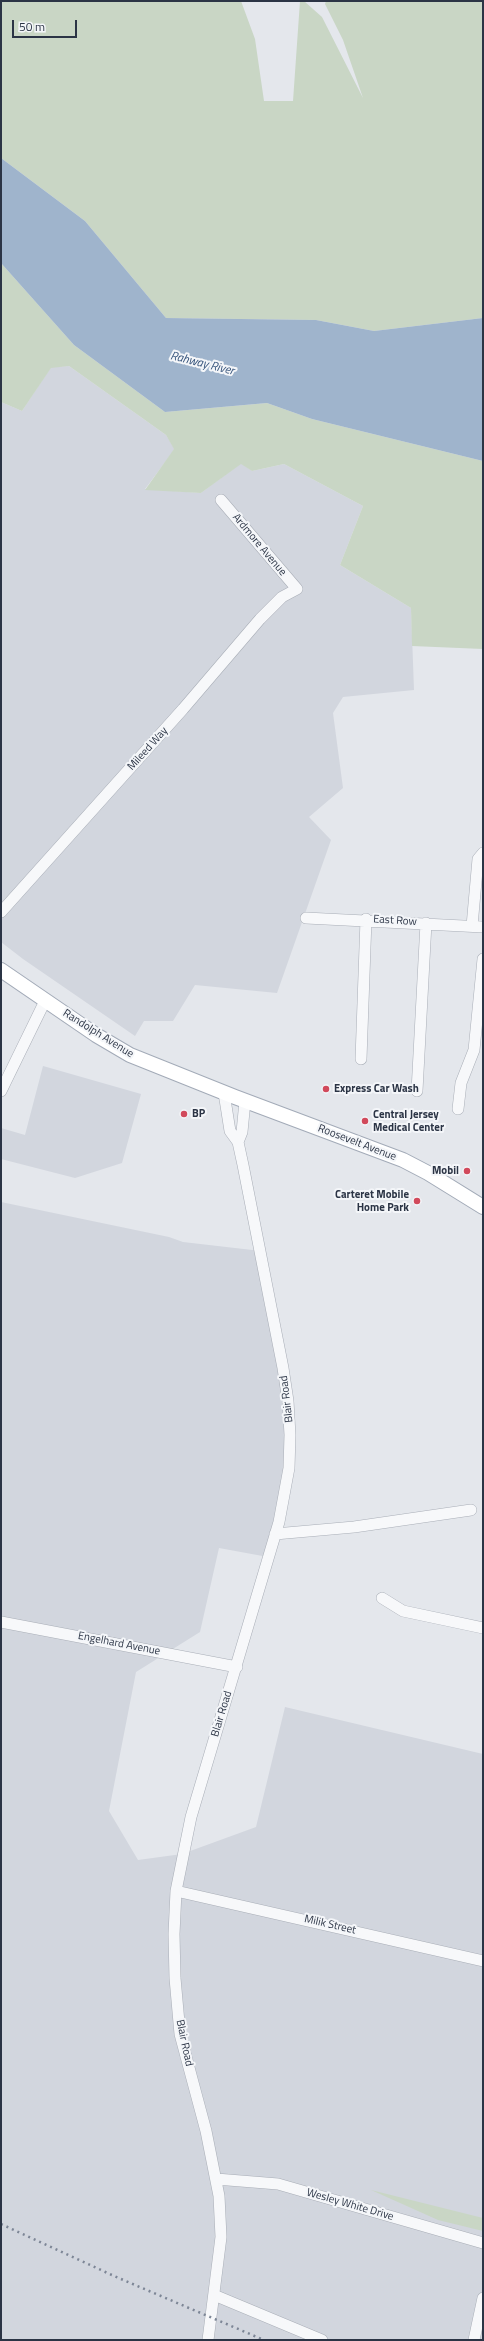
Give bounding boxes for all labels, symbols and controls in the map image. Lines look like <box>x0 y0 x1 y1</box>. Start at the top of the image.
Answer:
scale bar <box>14 12 79 38</box>
text: 50 m <box>19 17 45 36</box>
water label: Rahway River <box>169 349 235 379</box>
street label: Ardmore Avenue <box>229 511 289 579</box>
street label: Mileed Way <box>125 725 171 773</box>
street label: East Row <box>373 913 417 929</box>
street label: Randolph Avenue <box>60 1007 136 1061</box>
place label: Express Car Wash <box>334 1082 419 1096</box>
marker: Express Car Wash <box>321 1084 331 1094</box>
place label: BP <box>192 1107 205 1121</box>
place label: Central Jersey Medical Center <box>373 1108 444 1134</box>
marker: BP <box>179 1109 189 1119</box>
marker: Central Jersey Medical Center <box>360 1116 370 1126</box>
street label: Roosevelt Avenue <box>316 1122 398 1164</box>
place label: Mobil <box>432 1164 459 1178</box>
marker: Mobil <box>462 1166 472 1176</box>
place label: Carteret Mobile Home Park <box>335 1188 409 1214</box>
marker: Carteret Mobile Home Park <box>412 1196 422 1206</box>
street label: Blair Road <box>278 1375 296 1423</box>
street label: Engelhard Avenue <box>77 1630 161 1658</box>
street label: Blair Road <box>209 1689 235 1739</box>
street label: Milik Street <box>303 1913 357 1937</box>
street label: Blair Road <box>173 2019 195 2067</box>
street label: Wesley White Drive <box>305 2186 395 2224</box>

